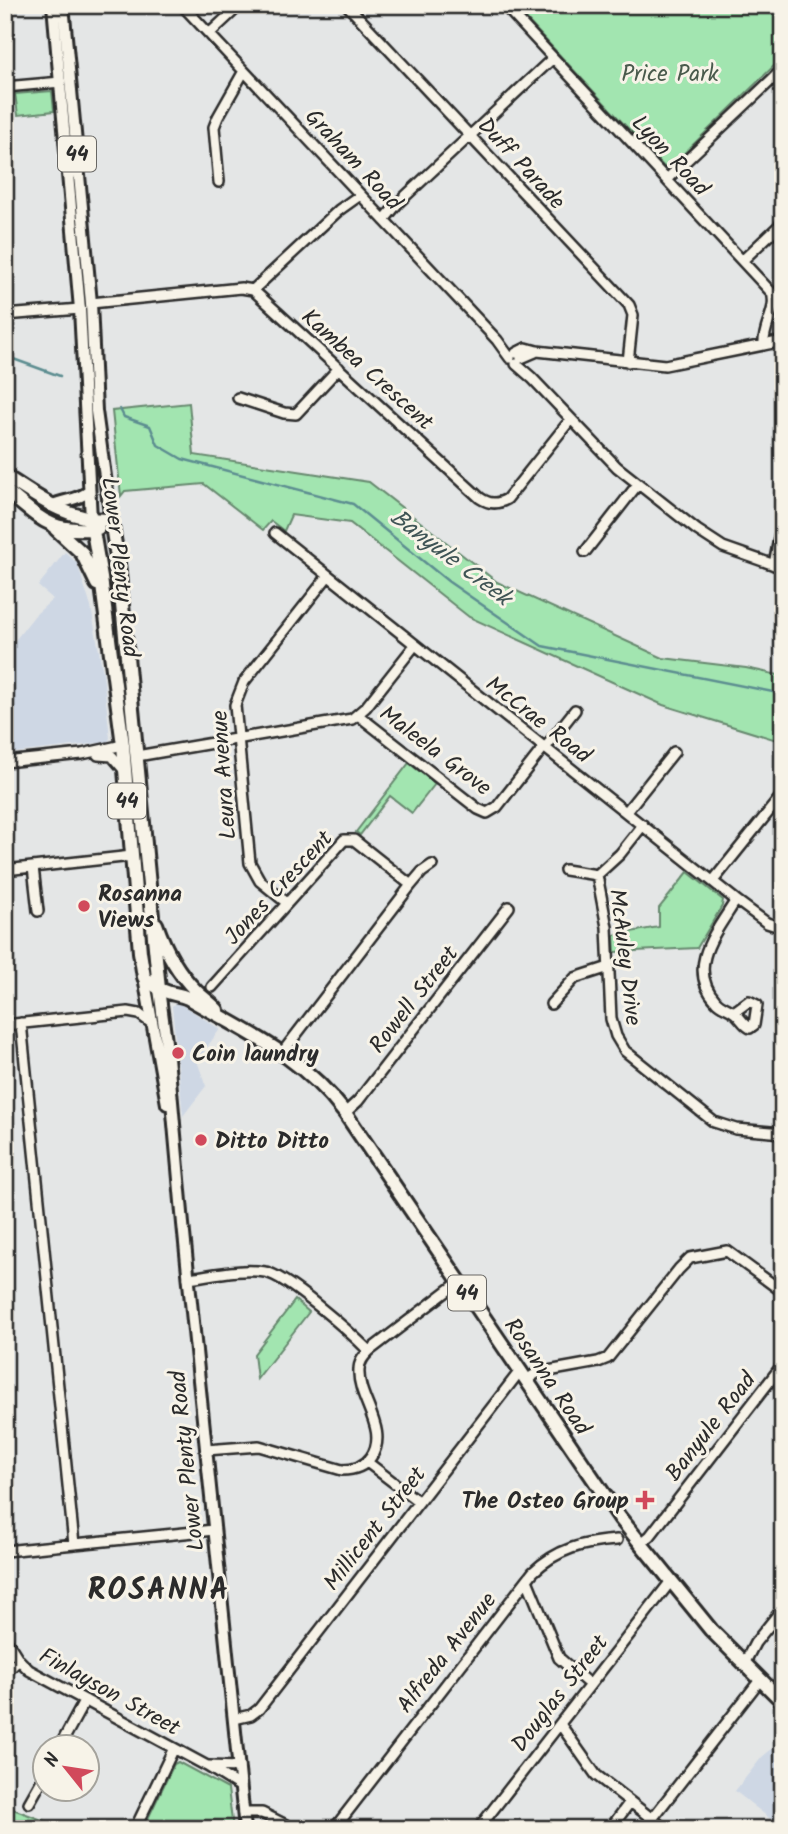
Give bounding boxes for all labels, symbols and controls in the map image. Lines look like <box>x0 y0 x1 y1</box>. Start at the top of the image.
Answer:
park label: Price Park <box>621 57 719 93</box>
street label: Graham Road <box>295 101 410 220</box>
street label: Lyon Road <box>622 107 718 206</box>
street label: Duff Parade <box>468 110 573 219</box>
road number: 44 <box>58 136 96 172</box>
street label: Kambea Crescent <box>292 301 442 441</box>
street label: Lower Plenty Road <box>90 475 148 660</box>
water label: Banyule Creek <box>381 499 522 619</box>
street label: McCrae Road <box>477 668 599 774</box>
street label: Maleela Grove <box>371 697 499 806</box>
street label: Leura Avenue <box>203 709 247 841</box>
road number: 44 <box>108 784 146 818</box>
street label: Jones Crescent <box>216 822 343 954</box>
place label: Rosanna Views <box>98 877 182 939</box>
street label: McAuley Drive <box>598 887 650 1028</box>
marker: Rosanna Views <box>76 898 92 914</box>
street label: Rowell Street <box>361 938 469 1062</box>
place label: Coin laundry <box>192 1037 319 1073</box>
marker: Coin laundry <box>170 1045 186 1061</box>
place label: Ditto Ditto <box>215 1124 329 1160</box>
marker: Ditto Ditto <box>193 1132 209 1148</box>
road number: 44 <box>448 1276 486 1310</box>
street label: Rosanna Road <box>494 1311 599 1444</box>
street label: Banyule Road <box>657 1364 766 1490</box>
street label: Lower Plenty Road <box>161 1368 215 1553</box>
street label: Millicent Street <box>315 1458 437 1599</box>
place label: The Osteo Group <box>461 1484 629 1520</box>
marker: The Osteo Group <box>635 1490 655 1510</box>
district label: ROSANNA <box>88 1567 230 1615</box>
street label: Alfreda Avenue <box>389 1585 507 1722</box>
street label: Douglas Street <box>503 1627 619 1761</box>
street label: Finlayson Street <box>32 1639 187 1747</box>
north arrow <box>32 1732 102 1802</box>
text: N <box>37 1748 69 1773</box>

